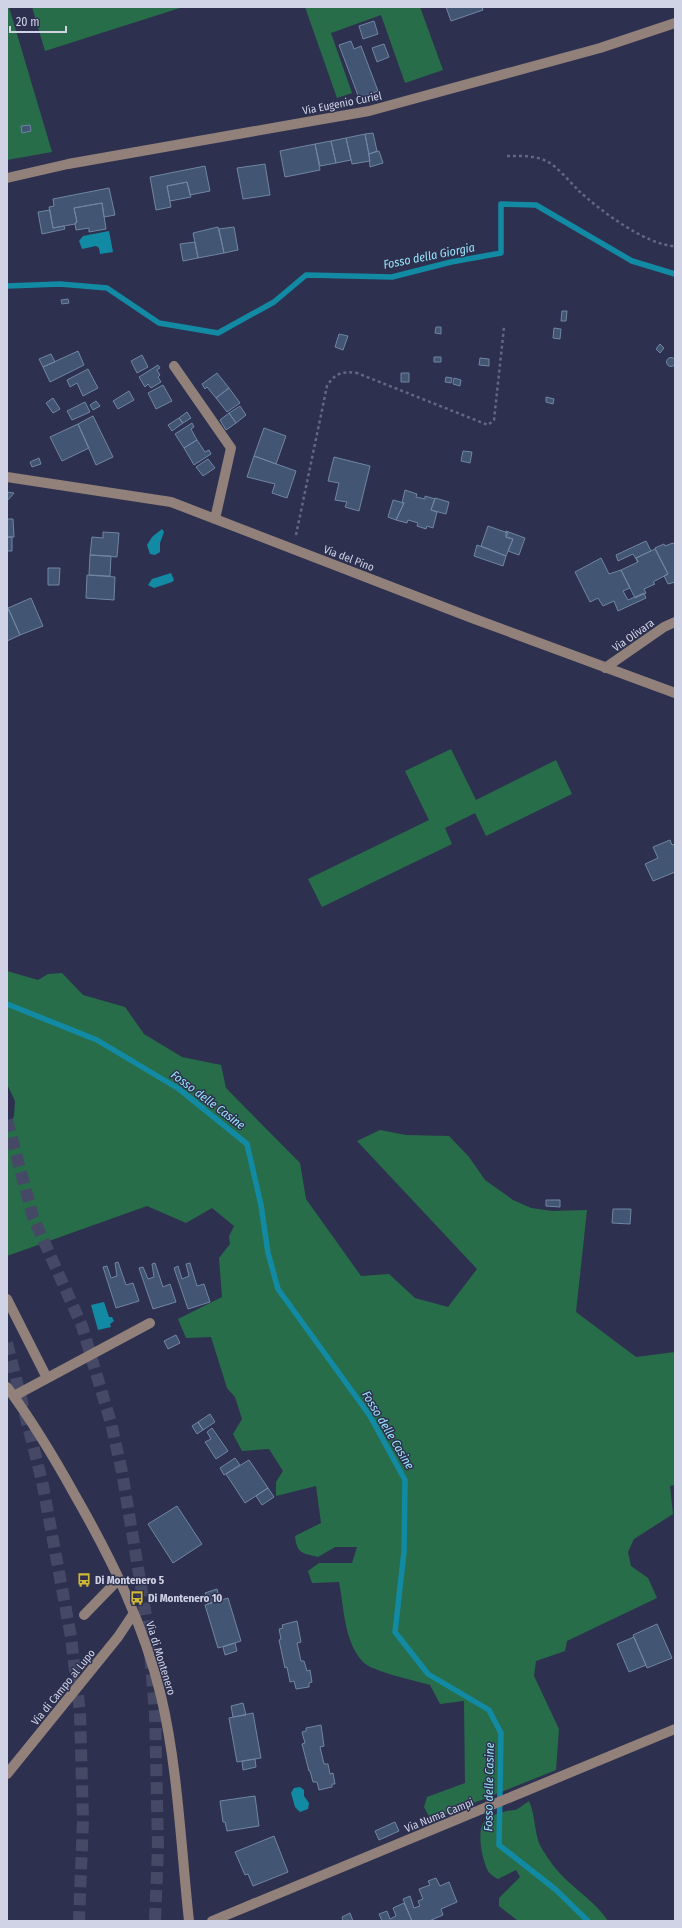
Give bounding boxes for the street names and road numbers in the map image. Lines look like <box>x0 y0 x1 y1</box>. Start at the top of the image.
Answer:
street label: Via Eugenio Curiel <box>301 89 383 118</box>
street label: Via del Pino <box>322 543 376 574</box>
street label: Via Olivara <box>610 616 657 654</box>
street label: Via di Montenero <box>143 1620 178 1697</box>
street label: Via di Campo al Lupo <box>29 1647 98 1728</box>
street label: Via Numa Campi <box>403 1796 476 1835</box>

